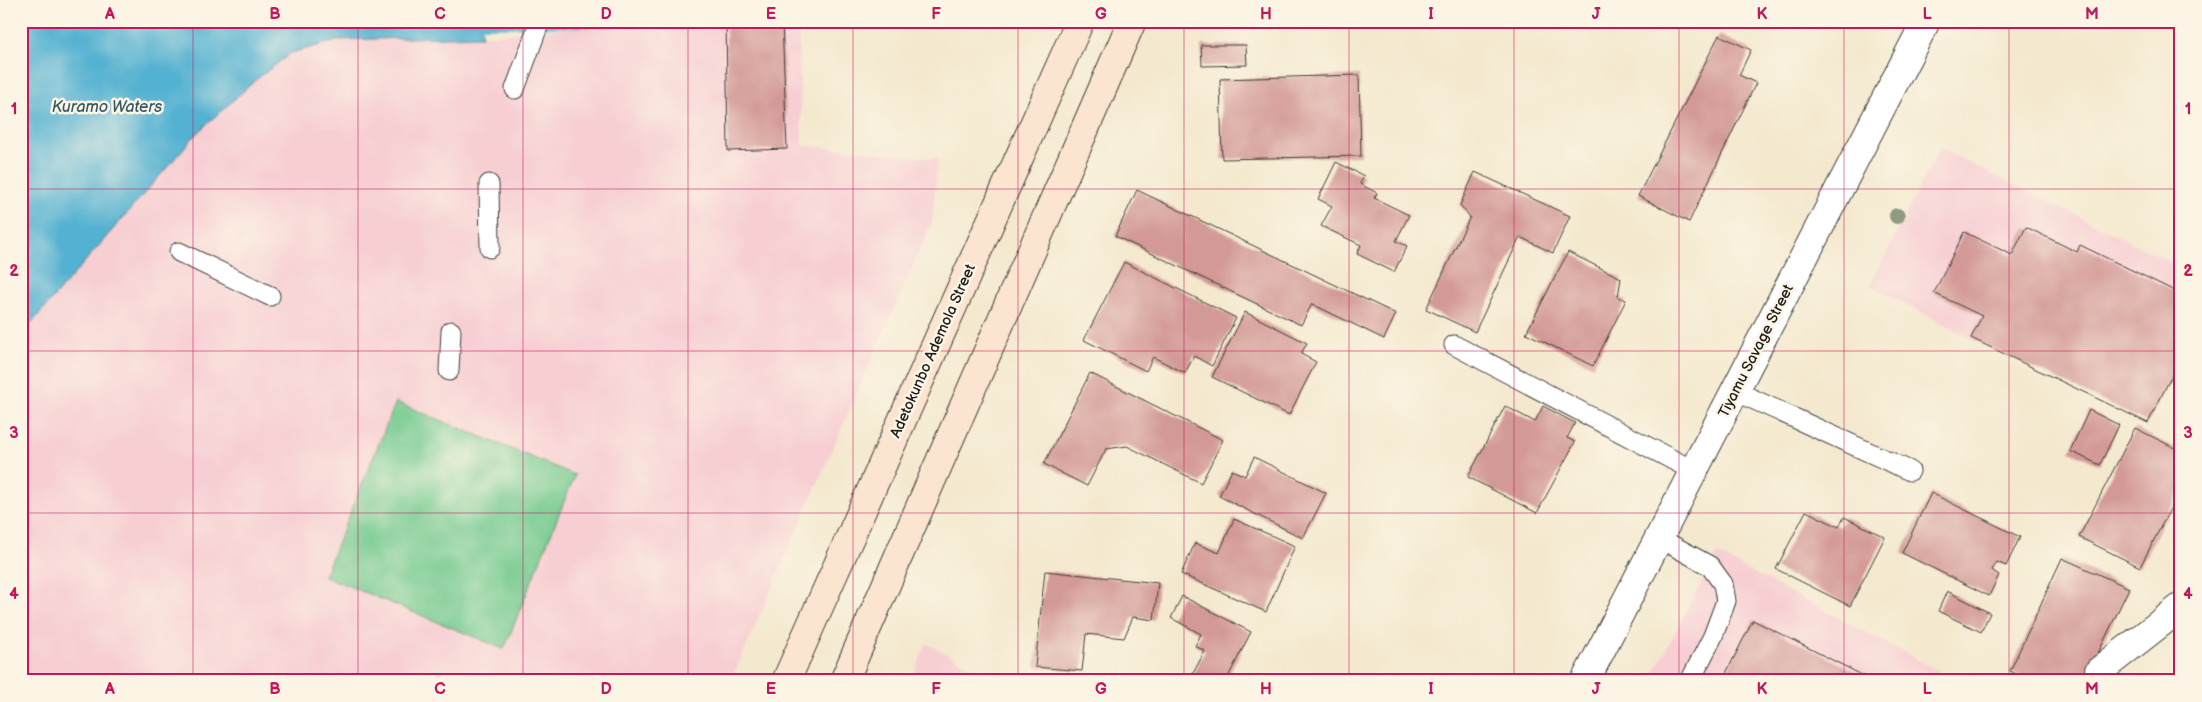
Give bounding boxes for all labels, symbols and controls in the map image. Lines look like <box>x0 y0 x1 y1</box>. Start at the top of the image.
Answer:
text: A <box>104 5 115 24</box>
text: B <box>269 5 281 24</box>
text: C <box>434 5 446 24</box>
text: D <box>600 5 612 24</box>
text: E <box>766 5 776 24</box>
text: F <box>931 5 941 24</box>
text: G <box>1095 5 1107 24</box>
text: H <box>1260 5 1272 24</box>
text: I <box>1428 5 1434 24</box>
text: J <box>1592 5 1601 24</box>
text: K <box>1757 5 1768 24</box>
text: L <box>1922 5 1932 24</box>
text: M <box>2085 5 2099 24</box>
water label: Kuramo Waters <box>52 98 162 117</box>
text: 1 <box>11 100 17 119</box>
text: 1 <box>2185 100 2191 119</box>
street label: Adetokunbo Ademola Street <box>886 261 980 441</box>
text: 2 <box>9 262 19 281</box>
text: 2 <box>2183 262 2193 281</box>
street label: Tiyamu Savage Street <box>1714 281 1798 421</box>
text: 3 <box>9 424 19 443</box>
text: 3 <box>2183 424 2193 443</box>
text: 4 <box>9 585 19 604</box>
text: 4 <box>2183 585 2193 604</box>
text: A <box>104 680 115 699</box>
text: B <box>269 680 281 699</box>
text: C <box>434 680 446 699</box>
text: D <box>600 680 612 699</box>
text: E <box>766 680 776 699</box>
text: F <box>931 680 941 699</box>
text: G <box>1095 680 1107 699</box>
text: H <box>1260 680 1272 699</box>
text: I <box>1428 680 1434 699</box>
text: J <box>1592 680 1601 699</box>
text: K <box>1757 680 1768 699</box>
text: L <box>1922 680 1932 699</box>
text: M <box>2085 680 2099 699</box>

